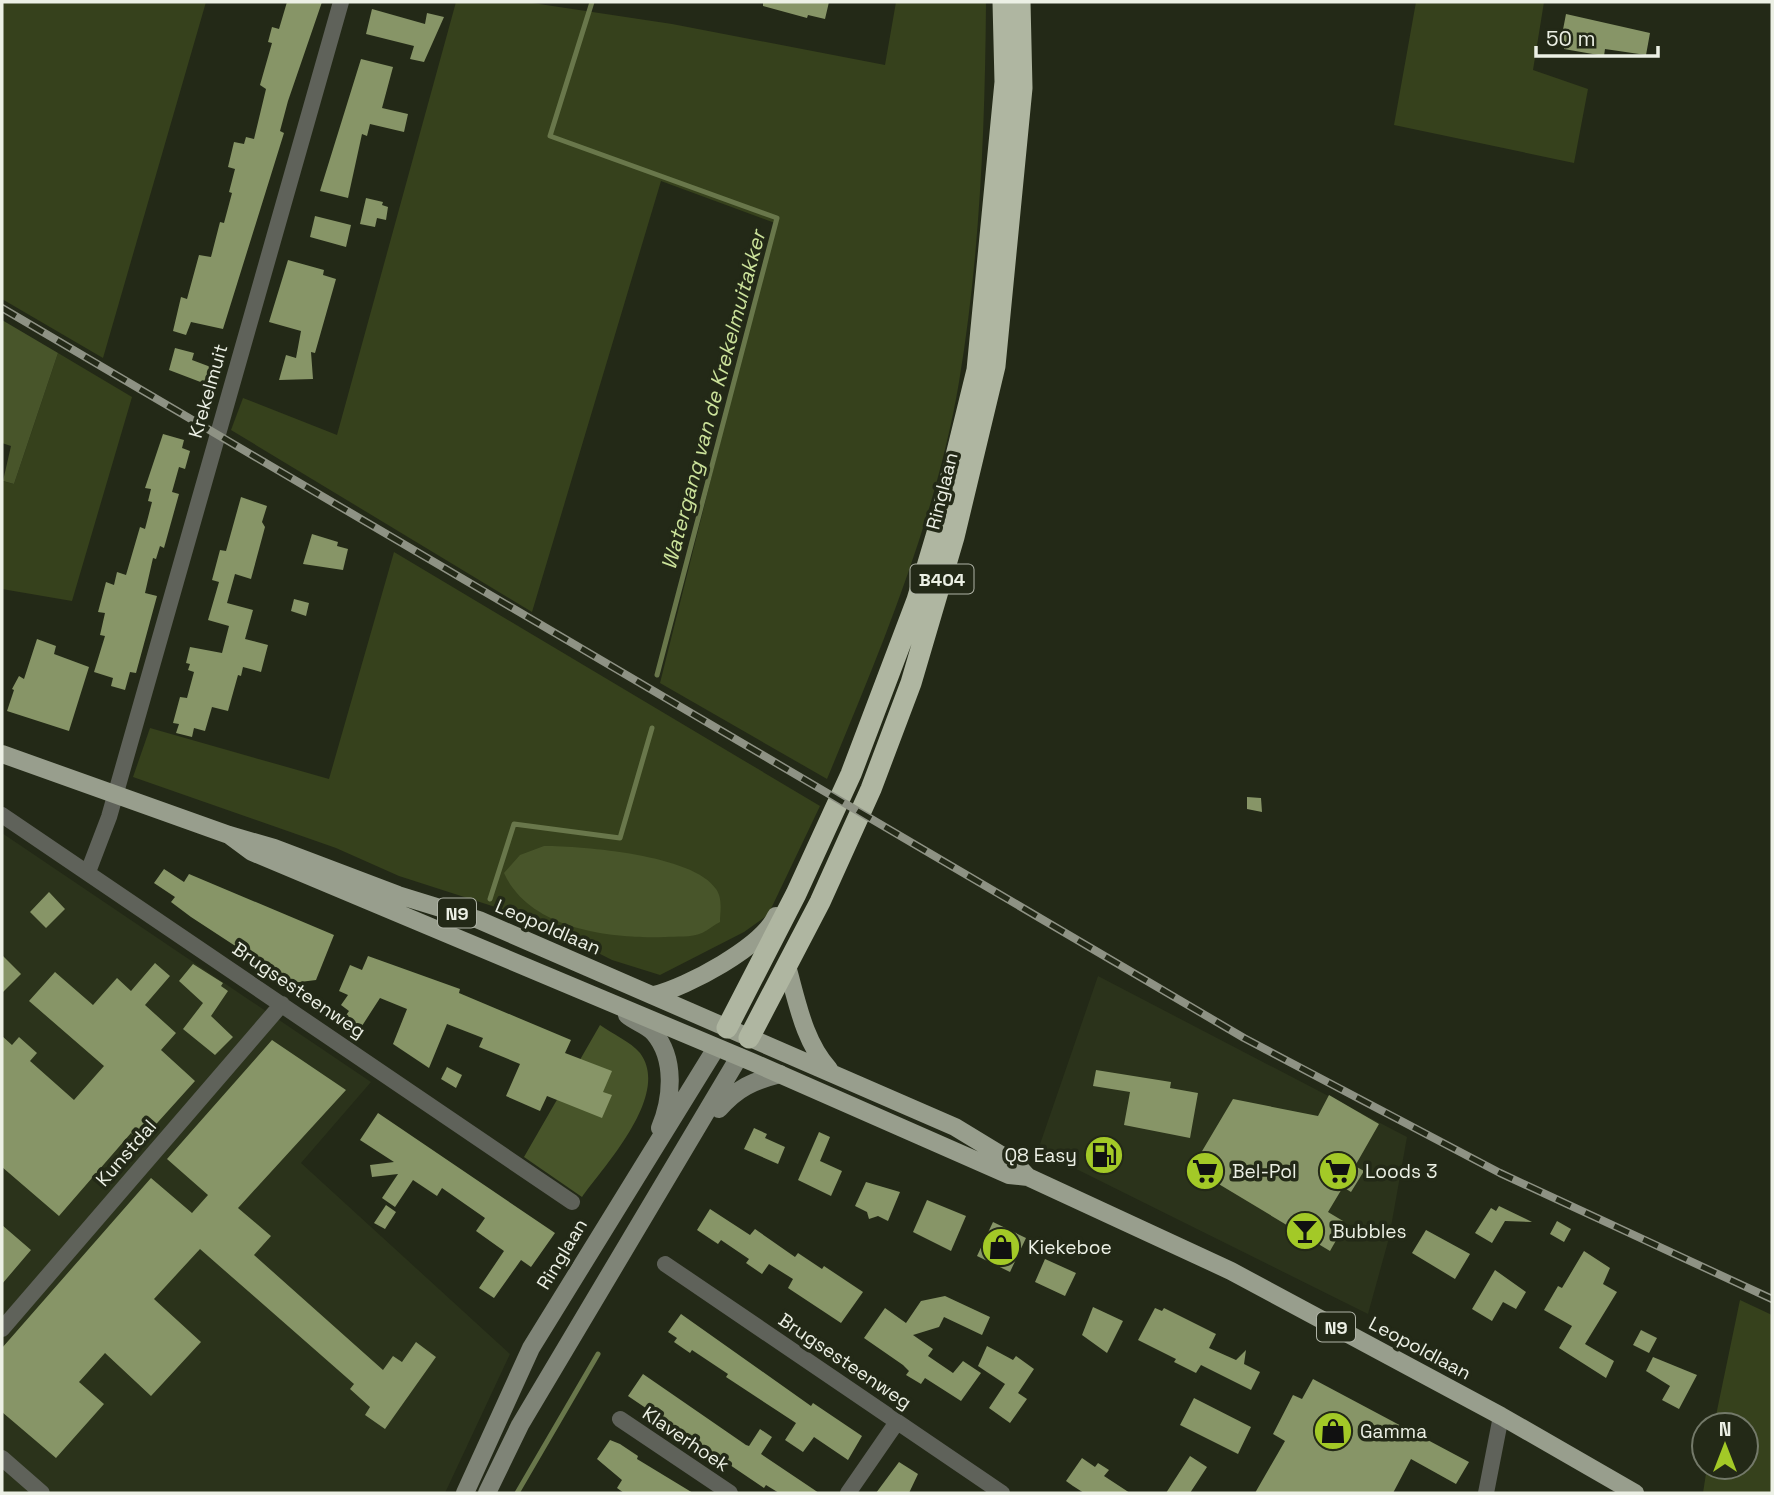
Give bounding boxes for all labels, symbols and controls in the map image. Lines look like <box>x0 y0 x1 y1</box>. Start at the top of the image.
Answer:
scale bar <box>1536 14 1658 58</box>
text: 50 m <box>1546 25 1596 52</box>
water label: Watergang van de Krekelmuitakker <box>655 226 772 572</box>
street label: Krekelmuit <box>183 341 233 441</box>
street label: Ringlaan <box>920 450 964 532</box>
road number: B404 <box>911 564 974 594</box>
street label: Leopoldlaan <box>491 894 605 960</box>
road number: N9 <box>438 898 476 928</box>
street label: Brugsesteenweg <box>228 936 370 1044</box>
street label: Kunstdal <box>90 1114 162 1192</box>
fuel station icon: Q8 Easy <box>1083 1134 1125 1176</box>
place label: Q8 Easy <box>1004 1143 1077 1168</box>
supermarket icon: Bel-Pol <box>1184 1150 1226 1192</box>
supermarket icon: Loods 3 <box>1317 1150 1359 1192</box>
place label: Bel-Pol <box>1232 1159 1297 1184</box>
place label: Loods 3 <box>1365 1159 1437 1184</box>
bar icon: Bubbles <box>1284 1210 1326 1252</box>
street label: Ringlaan <box>531 1214 593 1294</box>
place label: Bubbles <box>1332 1219 1407 1244</box>
shop icon: Kiekeboe <box>980 1226 1022 1268</box>
place label: Kiekeboe <box>1028 1235 1112 1260</box>
street label: Brugsesteenweg <box>774 1307 916 1415</box>
street label: Leopoldlaan <box>1365 1311 1475 1385</box>
road number: N9 <box>1317 1312 1355 1342</box>
street label: Klaverhoek <box>638 1401 734 1477</box>
shop icon: Gamma <box>1312 1410 1354 1452</box>
north arrow <box>1690 1411 1760 1481</box>
text: N <box>1719 1417 1731 1442</box>
place label: Gamma <box>1360 1419 1427 1444</box>

